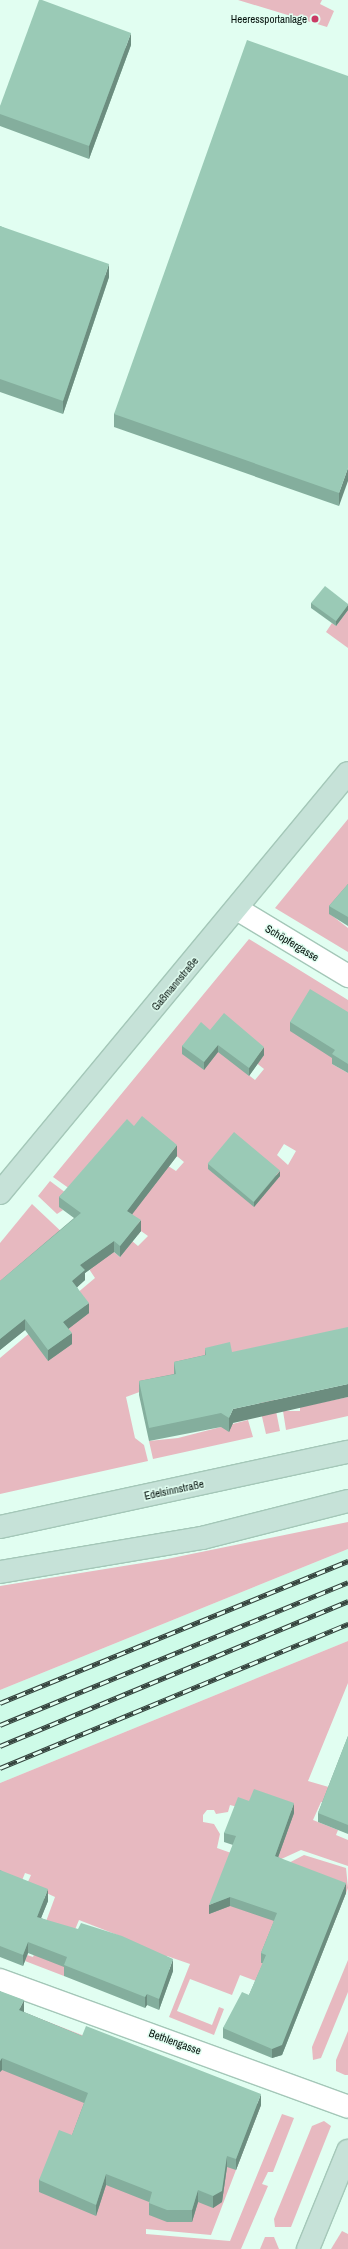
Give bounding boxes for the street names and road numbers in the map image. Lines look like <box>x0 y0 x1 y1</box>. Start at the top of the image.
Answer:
street label: Schöpfergasse <box>263 922 321 964</box>
street label: Gaßmannstraße <box>149 955 201 1013</box>
street label: Edelsinnstraße <box>143 1477 205 1503</box>
street label: Bethlengasse <box>147 2026 203 2058</box>

